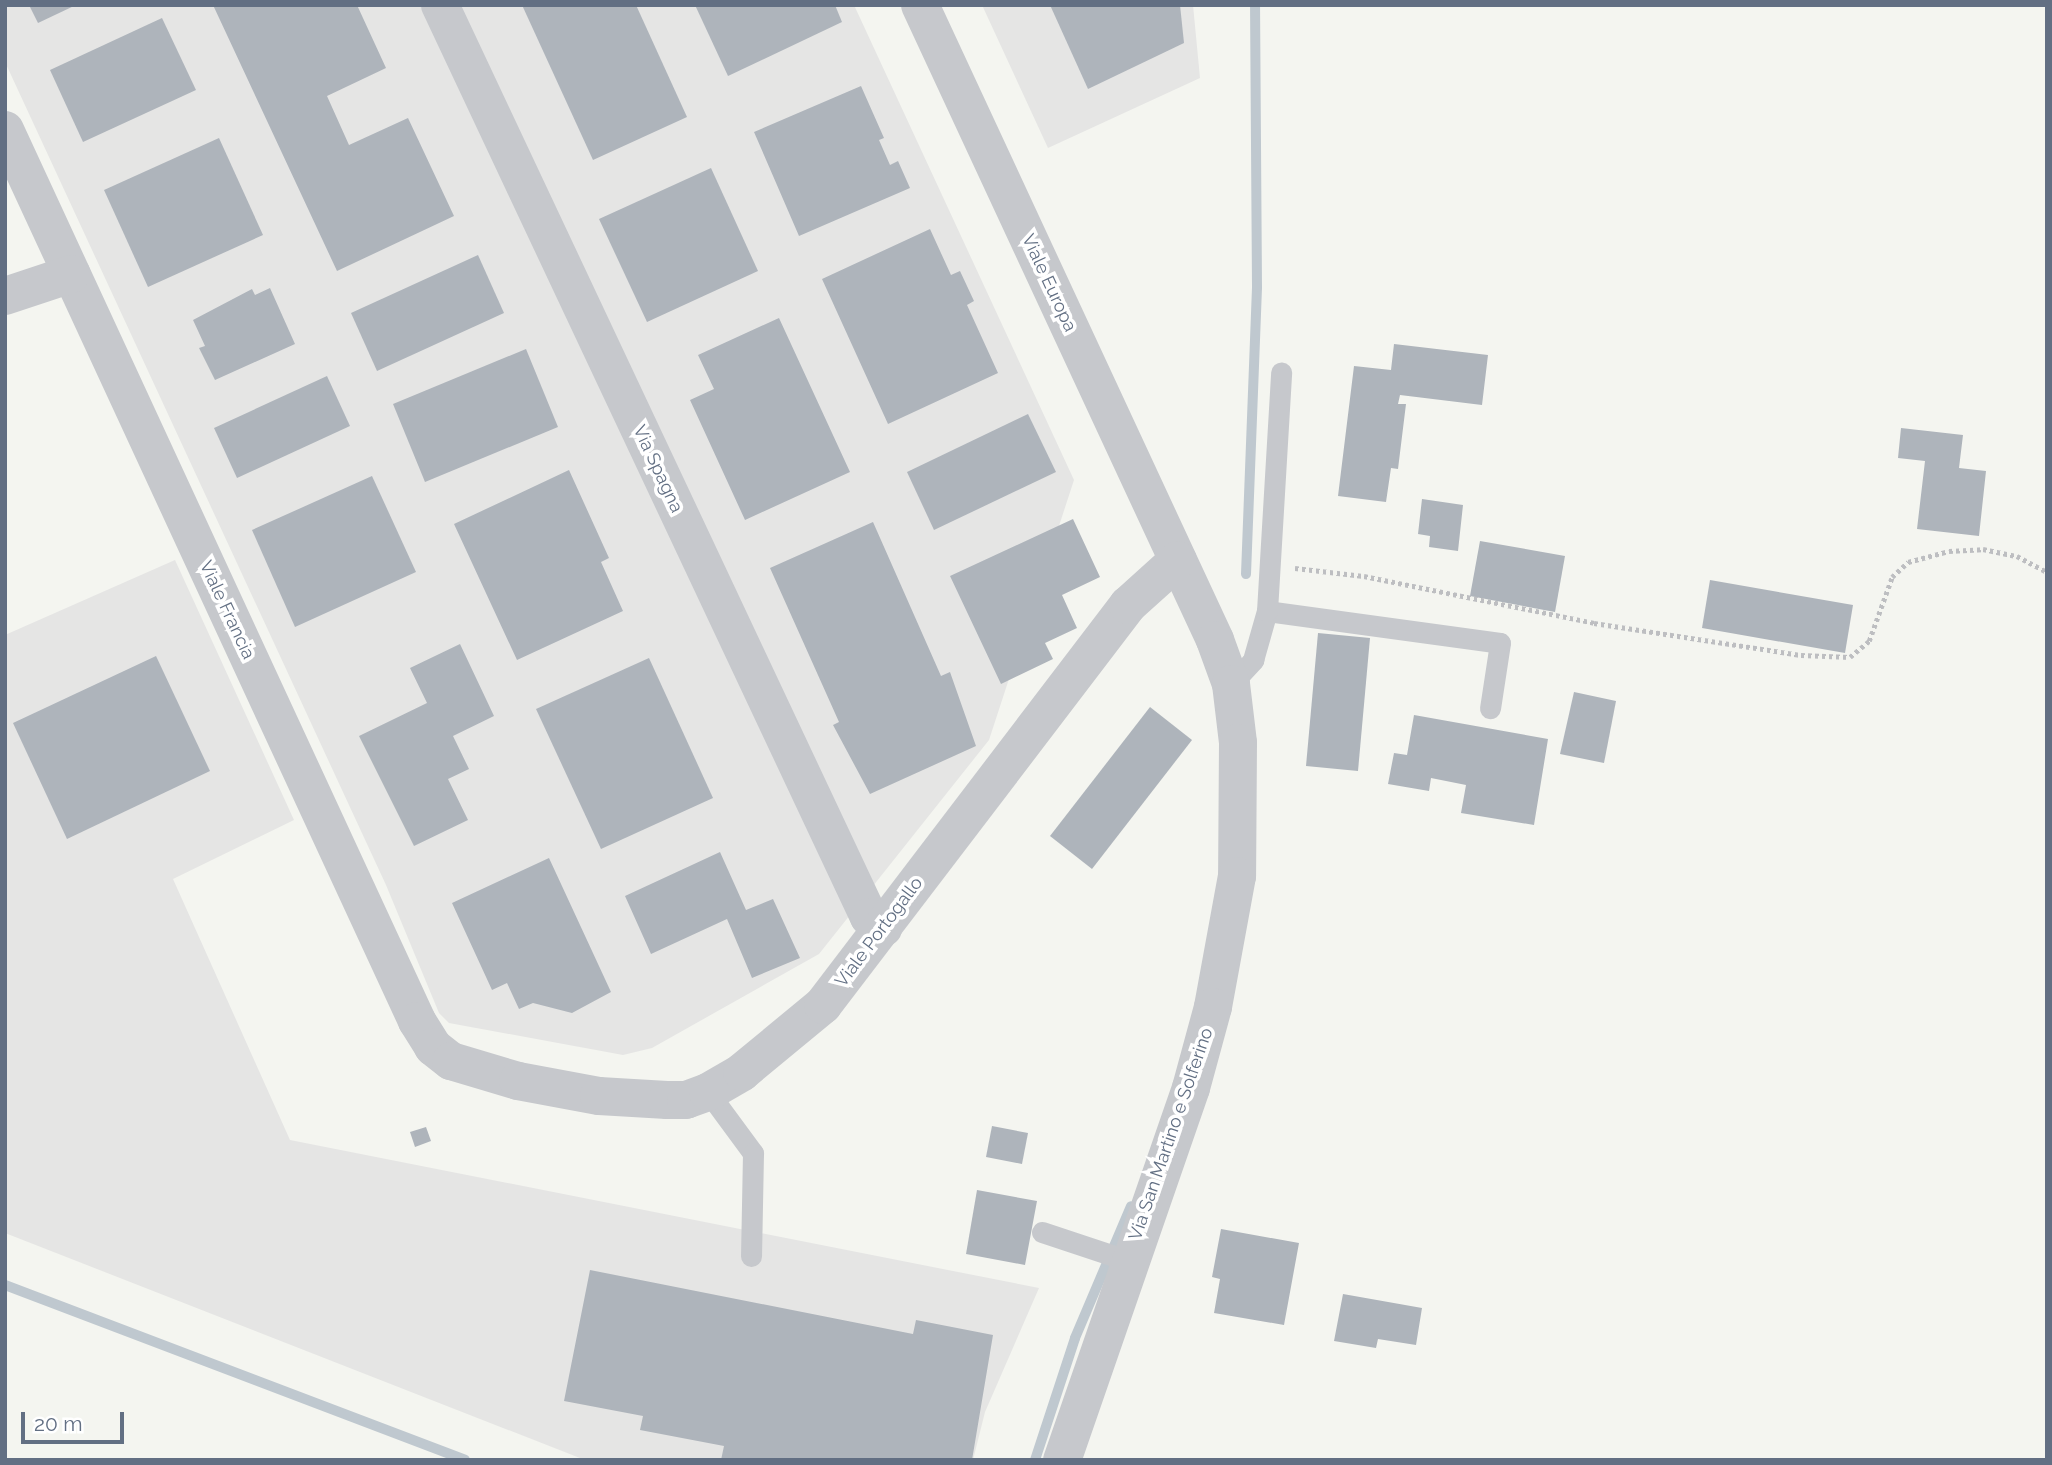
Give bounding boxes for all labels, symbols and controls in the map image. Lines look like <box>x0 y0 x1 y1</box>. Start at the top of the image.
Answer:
street label: Viale Europa <box>1017 231 1081 335</box>
street label: Via Spagna <box>628 422 688 516</box>
street label: Viale Francia <box>195 557 259 663</box>
street label: Viale Portogallo <box>831 873 927 991</box>
street label: Via San Martino e Solferino <box>1124 1025 1218 1243</box>
scale bar <box>24 1398 128 1442</box>
text: 20 m <box>34 1411 82 1436</box>

